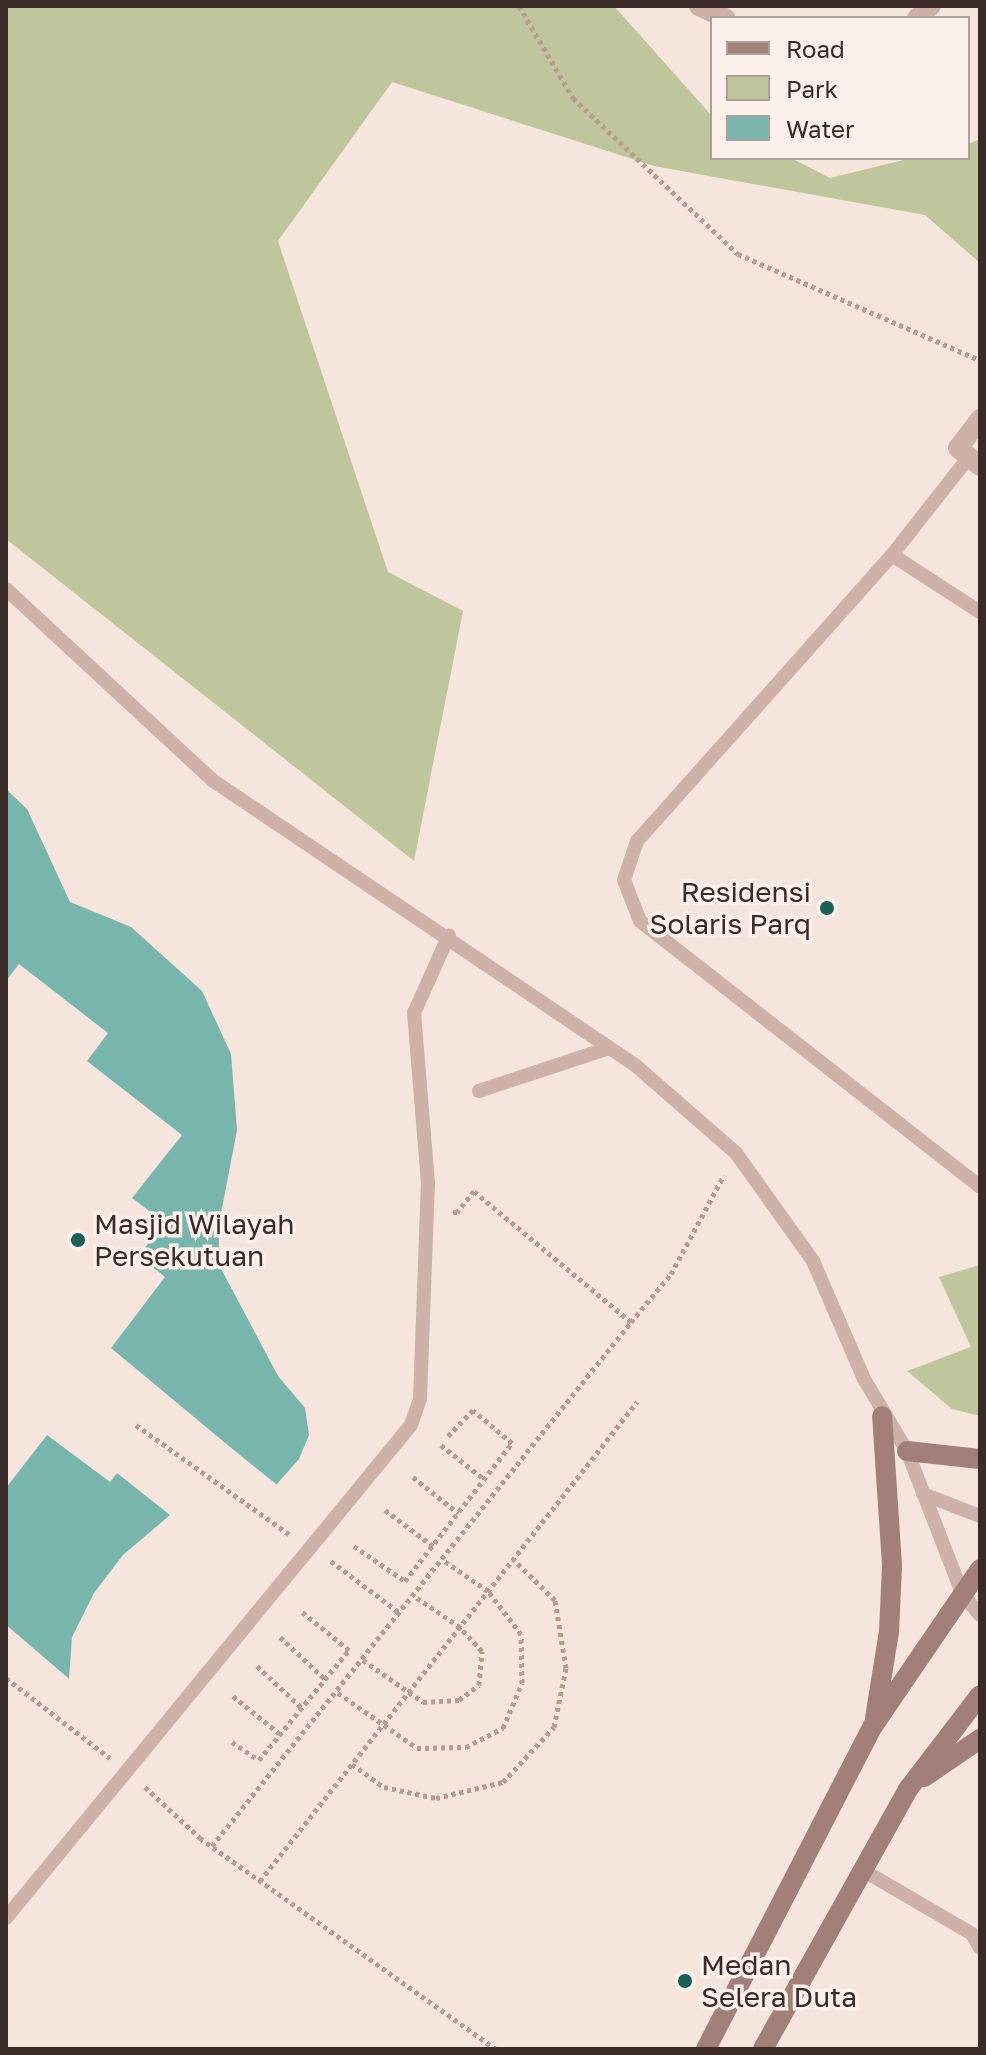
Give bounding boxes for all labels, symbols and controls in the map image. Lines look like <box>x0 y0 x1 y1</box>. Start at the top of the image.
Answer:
legend <box>710 16 970 160</box>
text: Road <box>786 34 845 63</box>
text: Park <box>786 74 838 103</box>
text: Water <box>786 114 854 143</box>
place label: Residensi Solaris Parq <box>649 875 811 941</box>
marker: Residensi Solaris Parq <box>818 899 836 917</box>
place label: Masjid Wilayah Persekutuan <box>94 1207 294 1273</box>
marker: Masjid Wilayah Persekutuan <box>69 1231 87 1249</box>
place label: Medan Selera Duta <box>701 1948 857 2014</box>
marker: Medan Selera Duta <box>676 1972 694 1990</box>

